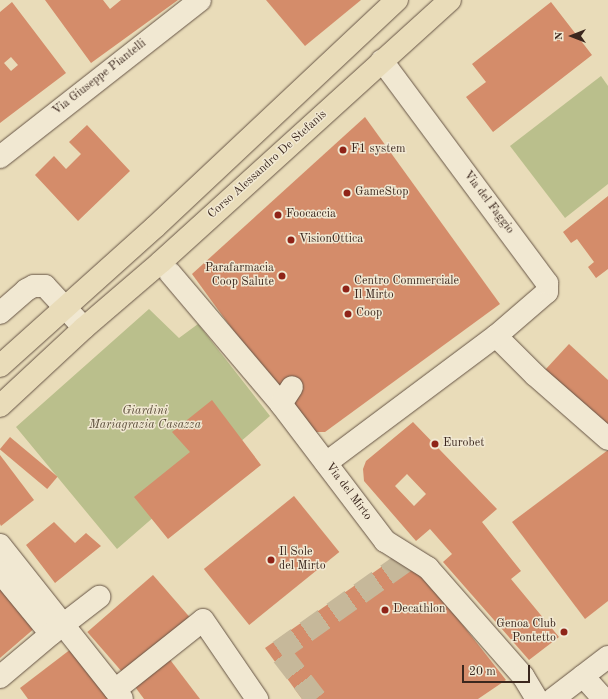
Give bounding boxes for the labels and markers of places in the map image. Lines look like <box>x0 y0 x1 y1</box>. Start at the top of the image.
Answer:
place label: F1 system <box>351 143 405 157</box>
marker: F1 system <box>338 145 348 155</box>
place label: GameStop <box>355 186 408 200</box>
marker: GameStop <box>342 188 352 198</box>
place label: Foocaccia <box>286 208 336 222</box>
marker: Foocaccia <box>273 210 283 220</box>
place label: VisionOttica <box>299 233 363 247</box>
marker: VisionOttica <box>286 235 296 245</box>
place label: Parafarmacia Coop Salute <box>205 262 274 290</box>
marker: Parafarmacia Coop Salute <box>277 271 287 281</box>
place label: Centro Commerciale Il Mirto <box>354 275 459 303</box>
marker: Centro Commerciale Il Mirto <box>341 284 351 294</box>
place label: Coop <box>356 307 382 321</box>
marker: Coop <box>343 309 353 319</box>
place label: Eurobet <box>443 437 484 451</box>
marker: Eurobet <box>430 439 440 449</box>
place label: Il Sole del Mirto <box>279 546 326 574</box>
marker: Il Sole del Mirto <box>266 555 276 565</box>
place label: Decathlon <box>393 603 445 617</box>
marker: Decathlon <box>380 605 390 615</box>
place label: Genoa Club Pontetto <box>496 618 556 646</box>
marker: Genoa Club Pontetto <box>559 627 569 637</box>

